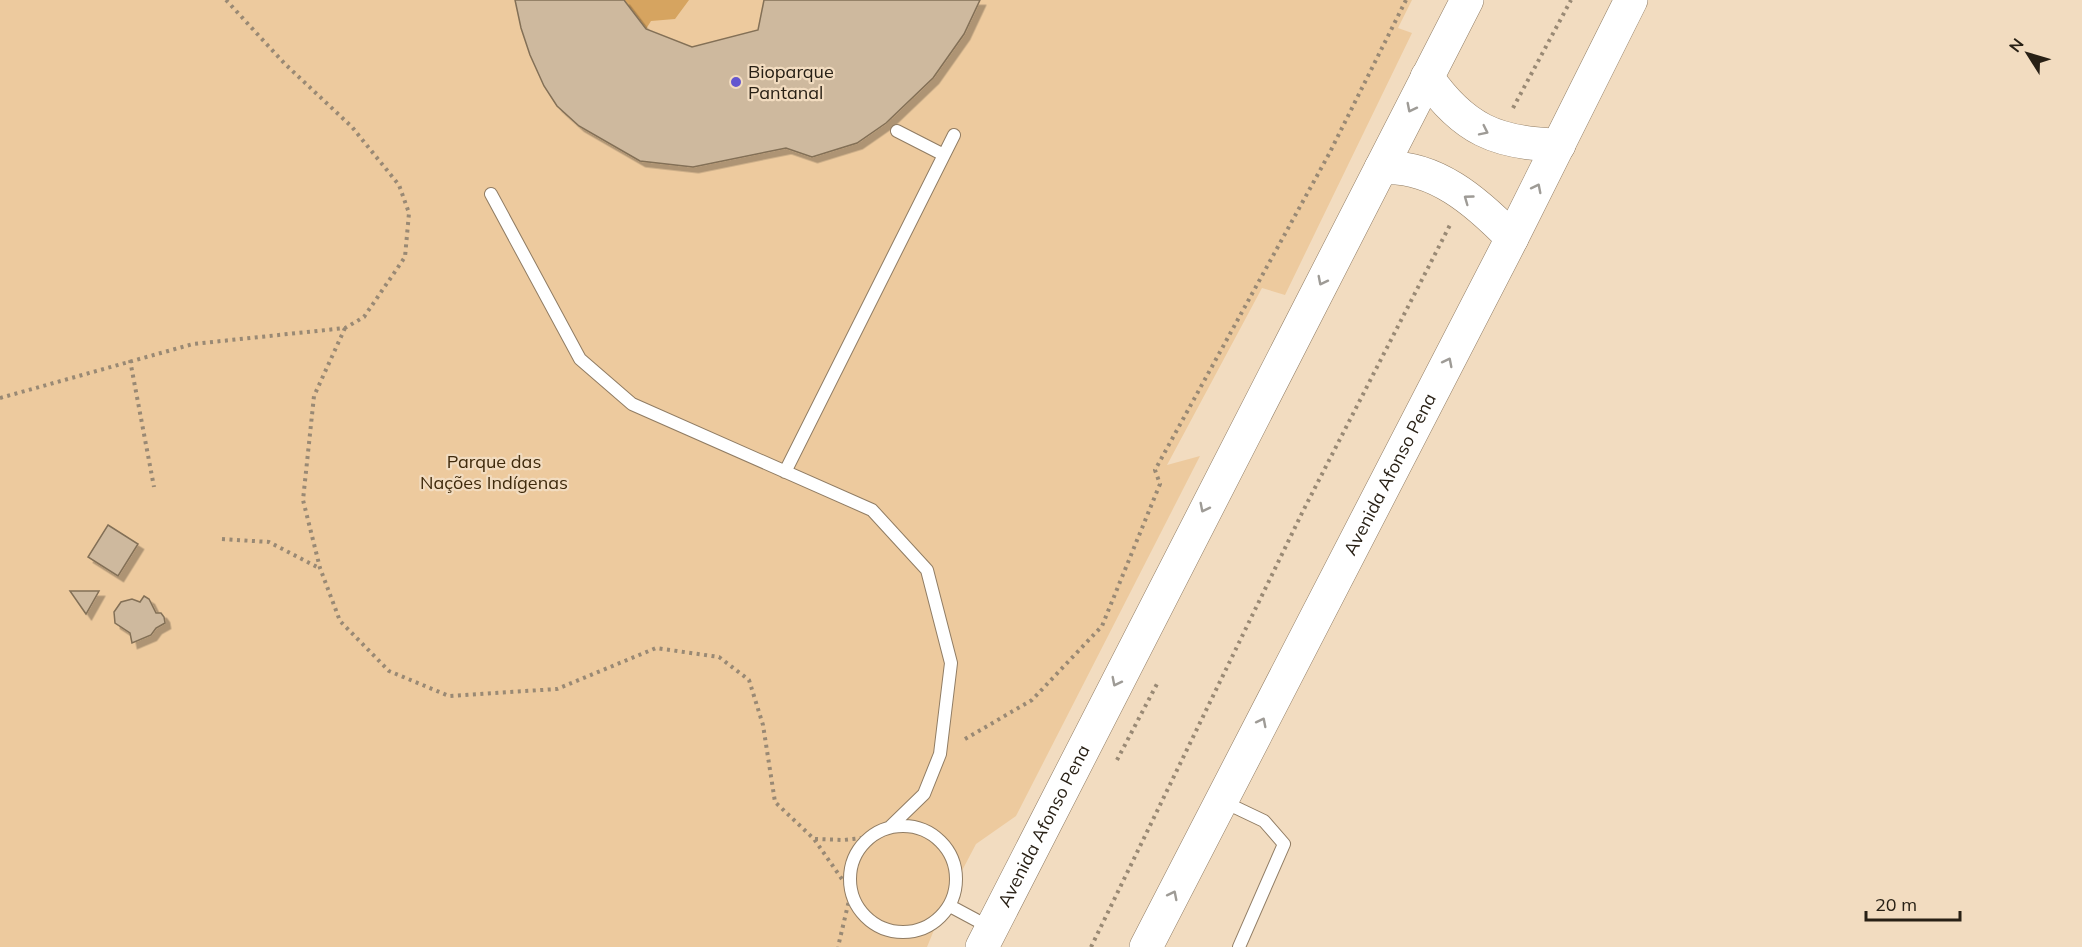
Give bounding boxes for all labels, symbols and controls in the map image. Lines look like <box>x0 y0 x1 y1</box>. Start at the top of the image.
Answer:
north arrow <box>1998 24 2058 84</box>
text: N <box>2004 34 2028 56</box>
place label: Bioparque Pantanal <box>748 60 834 104</box>
marker: Bioparque Pantanal <box>729 75 743 89</box>
one-way arrow <box>1407 102 1419 113</box>
one-way arrow <box>1478 124 1488 135</box>
one-way arrow <box>1530 184 1541 195</box>
one-way arrow <box>1463 196 1474 207</box>
one-way arrow <box>1318 275 1329 286</box>
one-way arrow <box>1441 358 1452 368</box>
street label: Avenida Afonso Pena <box>1338 389 1441 559</box>
park label: Parque das Nações Indígenas <box>420 450 568 494</box>
one-way arrow <box>1200 502 1211 512</box>
one-way arrow <box>1111 675 1123 686</box>
one-way arrow <box>1255 717 1266 728</box>
street label: Avenida Afonso Pena <box>992 741 1095 911</box>
scale bar <box>1866 884 1960 922</box>
one-way arrow <box>1166 891 1177 901</box>
text: 20 m <box>1875 893 1917 916</box>

